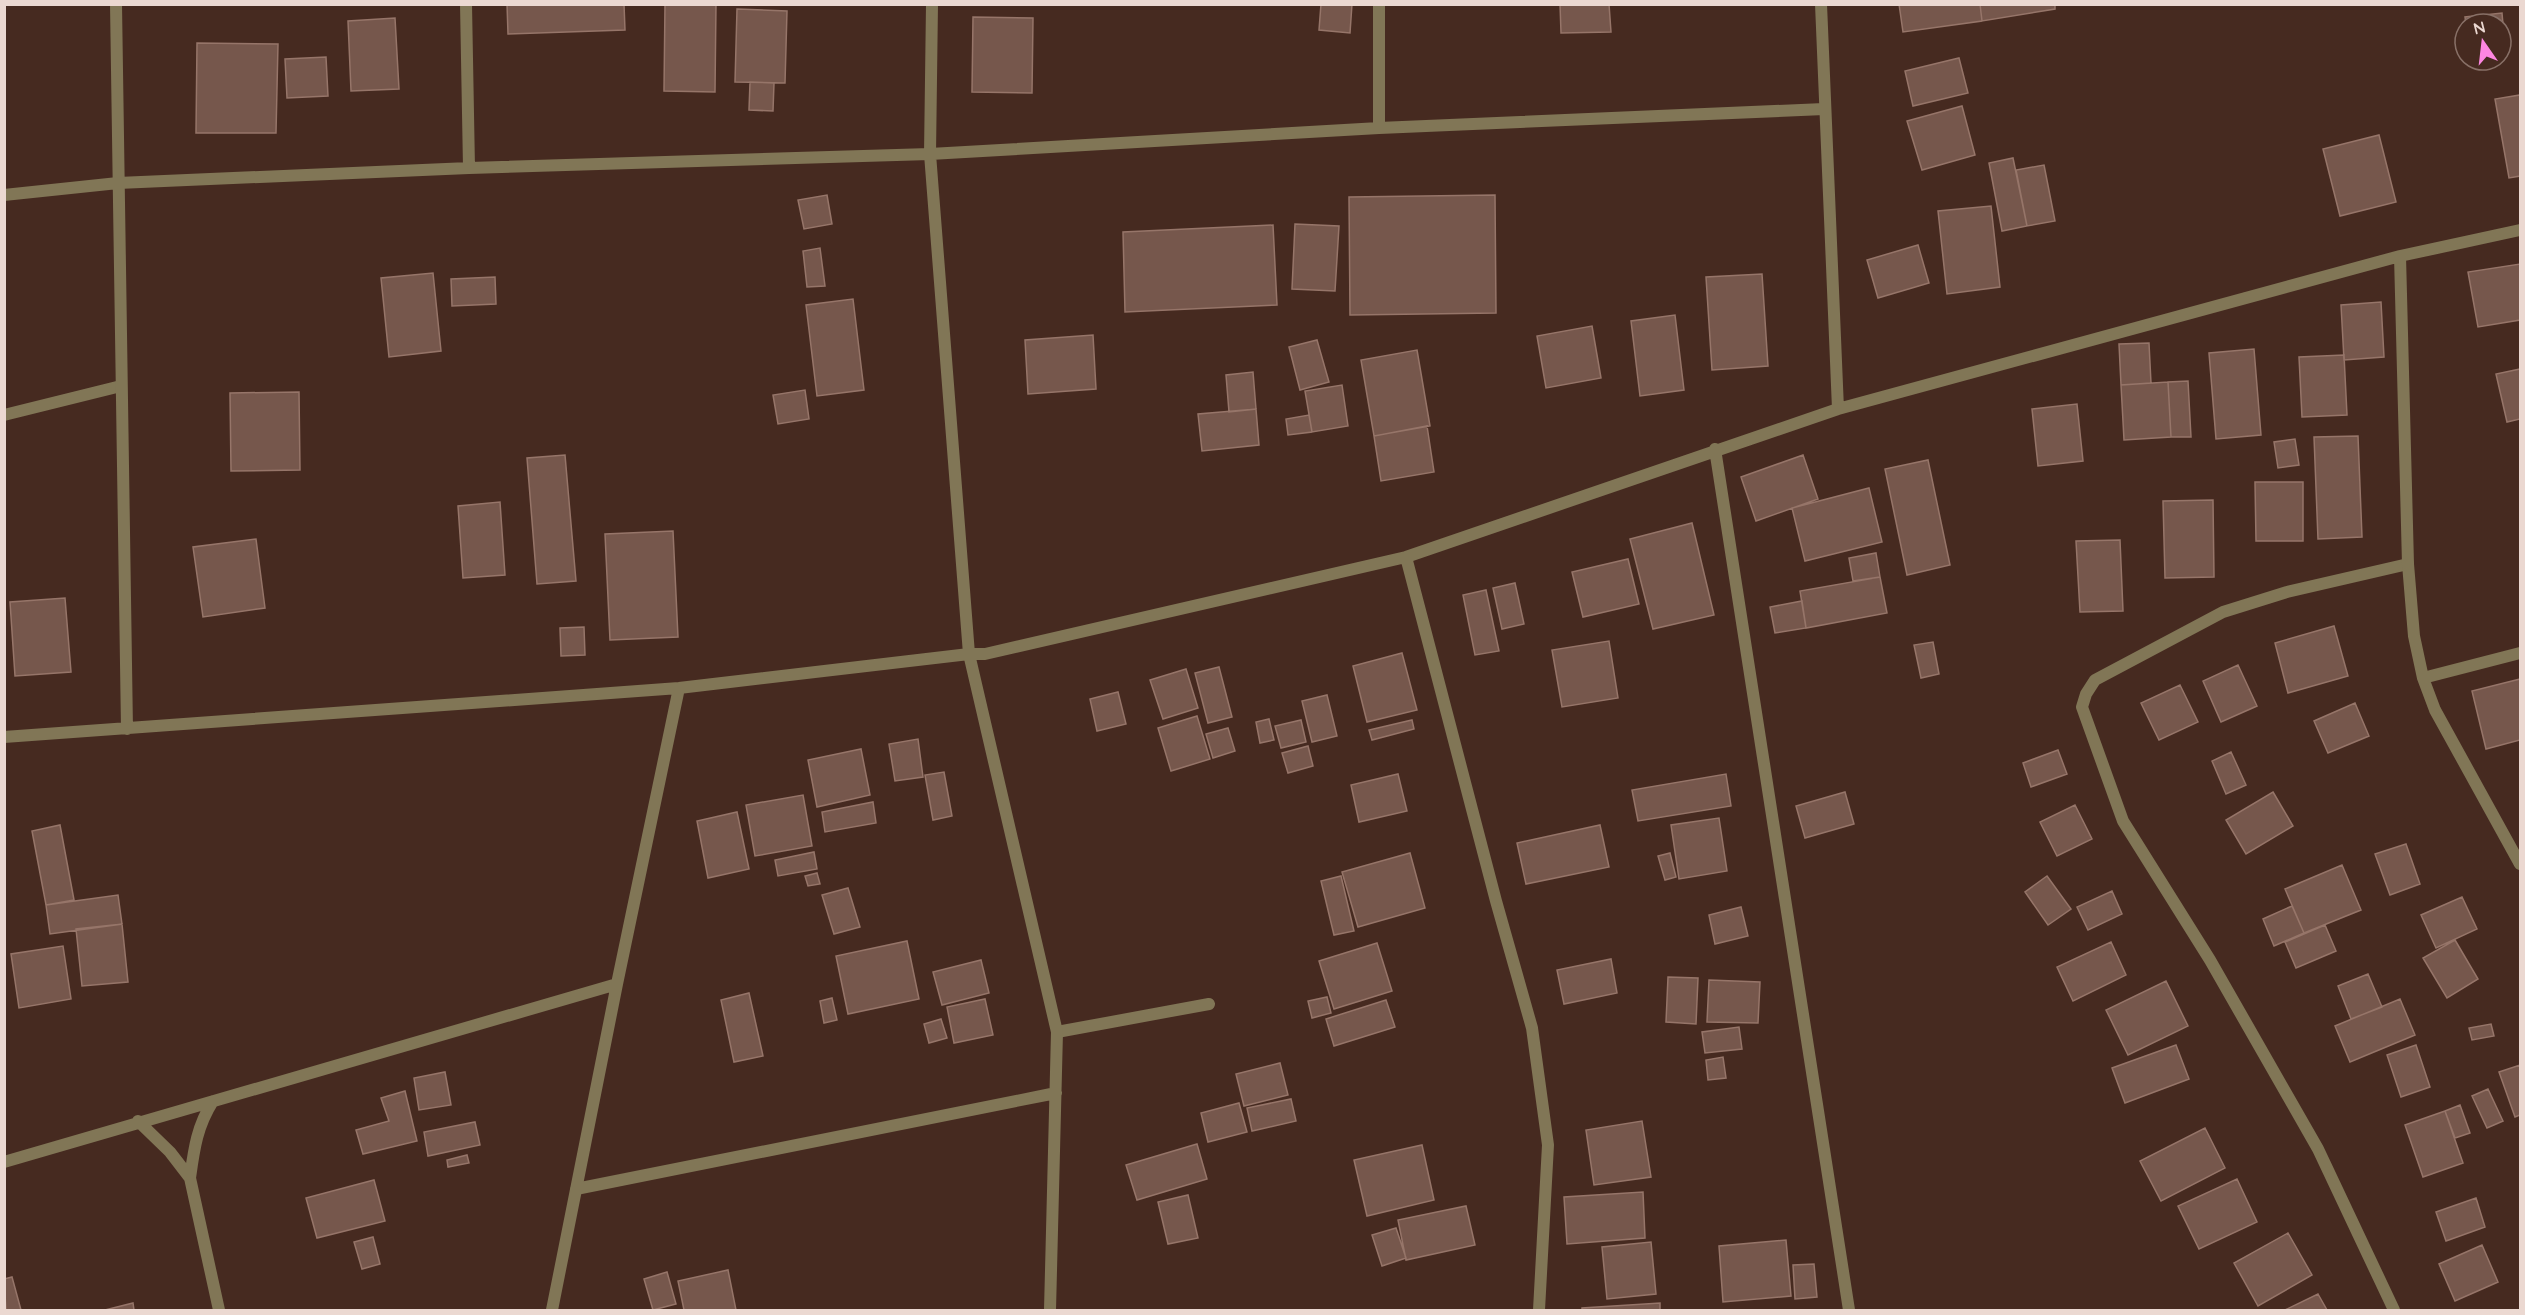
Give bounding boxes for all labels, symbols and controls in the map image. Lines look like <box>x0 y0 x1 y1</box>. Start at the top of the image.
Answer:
north arrow <box>2453 12 2513 72</box>
text: N <box>2471 16 2487 39</box>

